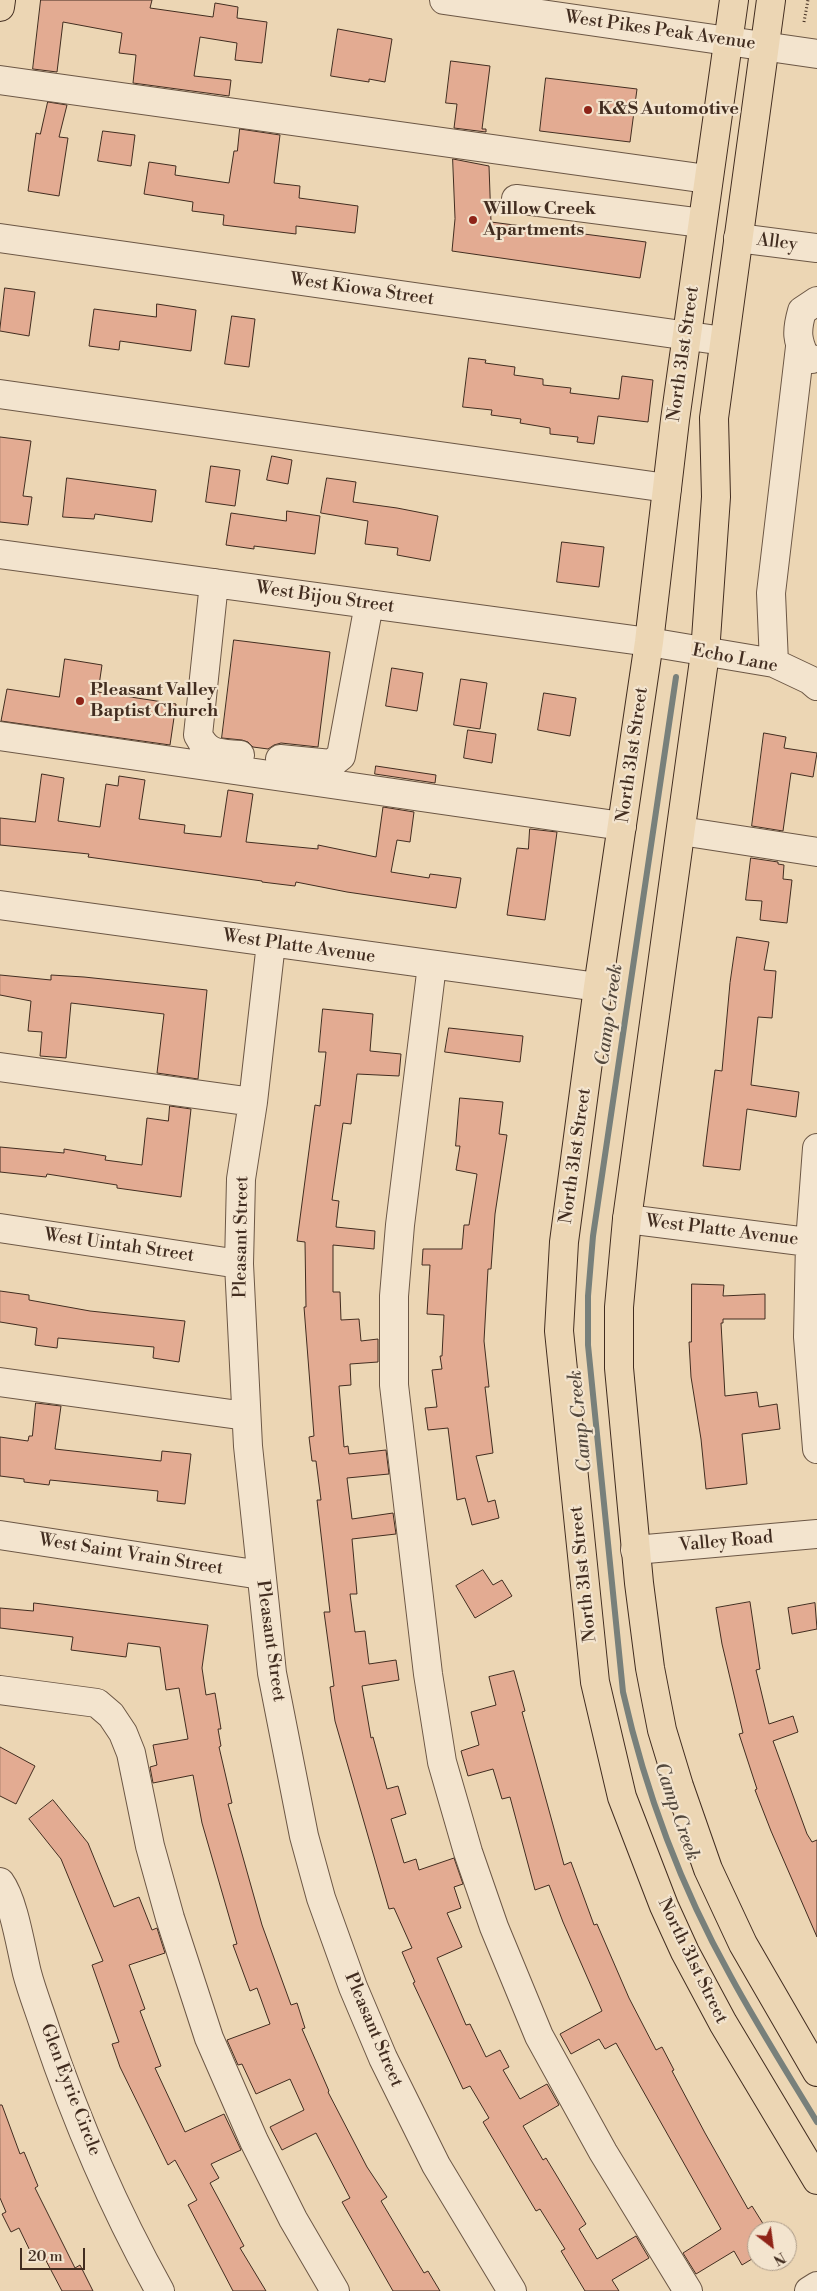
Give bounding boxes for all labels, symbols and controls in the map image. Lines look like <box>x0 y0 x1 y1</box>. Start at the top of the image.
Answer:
street label: West Pikes Peak Avenue <box>563 7 757 55</box>
place label: K&S Automotive <box>598 99 739 121</box>
marker: K&S Automotive <box>582 104 594 116</box>
place label: Willow Creek Apartments <box>483 199 596 242</box>
marker: Willow Creek Apartments <box>467 214 479 226</box>
street label: Alley <box>755 230 799 256</box>
street label: West Kiowa Street <box>288 269 436 311</box>
street label: North 31st Street <box>664 285 704 423</box>
street label: West Bijou Street <box>254 578 396 618</box>
street label: Echo Lane <box>690 640 780 678</box>
place label: Pleasant Valley Baptist Church <box>90 680 218 722</box>
street label: North 31st Street <box>613 686 653 824</box>
marker: Pleasant Valley Baptist Church <box>74 695 86 707</box>
street label: West Platte Avenue <box>221 926 377 968</box>
water label: Camp Creek <box>592 963 628 1067</box>
street label: North 31st Street <box>556 1087 596 1225</box>
street label: Pleasant Street <box>230 1176 254 1298</box>
street label: West Platte Avenue <box>644 1211 800 1251</box>
street label: West Uintah Street <box>43 1225 195 1267</box>
water label: Camp Creek <box>564 1369 598 1473</box>
street label: North 31st Street <box>566 1505 602 1643</box>
street label: Valley Road <box>678 1527 774 1557</box>
street label: West Saint Vrain Street <box>37 1530 225 1580</box>
street label: Pleasant Street <box>251 1579 289 1703</box>
water label: Camp Creek <box>649 1760 703 1864</box>
street label: North 31st Street <box>652 1895 732 2027</box>
street label: Pleasant Street <box>339 1969 407 2091</box>
street label: Glen Eyrie Circle <box>35 2021 105 2159</box>
north arrow <box>747 2221 797 2271</box>
scale bar <box>22 2238 88 2270</box>
text: 20 m <box>28 2247 63 2266</box>
text: N <box>770 2248 788 2269</box>

